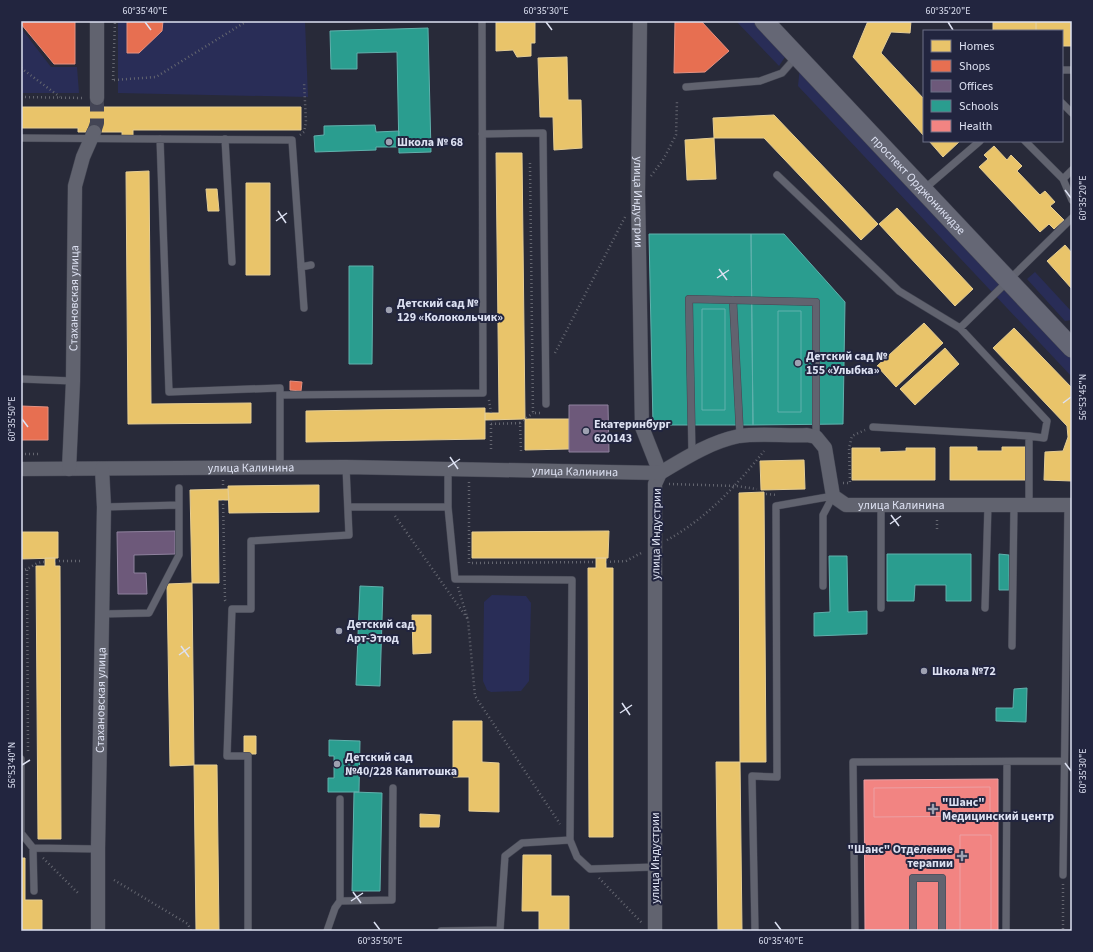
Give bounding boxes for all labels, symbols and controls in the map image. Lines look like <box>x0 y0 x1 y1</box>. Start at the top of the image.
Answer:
text: 60°35'40"E <box>122 4 168 18</box>
text: 60°35'30"E <box>523 4 569 18</box>
text: 60°35'20"E <box>925 4 971 18</box>
legend <box>923 30 1063 142</box>
text: Homes <box>959 38 994 55</box>
text: Shops <box>959 58 990 75</box>
text: Offices <box>959 78 993 95</box>
text: Schools <box>959 98 999 115</box>
text: Health <box>959 118 992 135</box>
street label: проспект Орджоникидзе <box>867 131 969 239</box>
place label: Школа № 68 <box>397 134 463 151</box>
marker: Школа № 68 <box>384 137 394 147</box>
street label: улица Индустрии <box>629 156 647 248</box>
text: 60°35'20"E <box>1076 175 1090 221</box>
street label: Стахановская улица <box>65 245 83 351</box>
place label: Детский сад № 129 «Колокольчик» <box>397 295 503 326</box>
marker: Детский сад № 129 «Колокольчик» <box>384 305 394 315</box>
place label: Детский сад № 155 «Улыбка» <box>806 348 888 379</box>
marker: Детский сад № 155 «Улыбка» <box>793 358 803 368</box>
text: 56°53'45"N <box>1076 374 1090 420</box>
text: 60°35'50"E <box>5 396 19 442</box>
place label: Екатеринбург 620143 <box>594 416 671 447</box>
marker: Екатеринбург 620143 <box>581 426 591 436</box>
street label: улица Калинина <box>208 459 294 477</box>
street label: улица Калинина <box>532 463 618 481</box>
street label: улица Индустрии <box>647 488 666 580</box>
street label: улица Калинина <box>858 497 945 514</box>
place label: Детский сад Арт-Этюд <box>346 616 414 647</box>
marker: Детский сад Арт-Этюд <box>334 626 344 636</box>
street label: Стахановская улица <box>92 647 111 753</box>
place label: Школа №72 <box>932 663 996 680</box>
marker: Школа №72 <box>919 666 929 676</box>
text: 56°53'40"N <box>5 742 19 788</box>
text: 60°35'30"E <box>1076 748 1090 794</box>
place label: Детский сад №40/228 Капитошка <box>345 749 457 780</box>
marker: Детский сад №40/228 Капитошка <box>332 759 342 769</box>
place label: "Шанс" Медицинский центр <box>942 794 1054 825</box>
marker: "Шанс" Медицинский центр <box>927 803 939 815</box>
street label: улица Индустрии <box>647 812 664 904</box>
place label: "Шанс" Отделение терапии <box>847 841 953 872</box>
marker: "Шанс" Отделение терапии <box>956 850 968 862</box>
text: 60°35'50"E <box>357 934 403 948</box>
text: 60°35'40"E <box>758 934 804 948</box>

